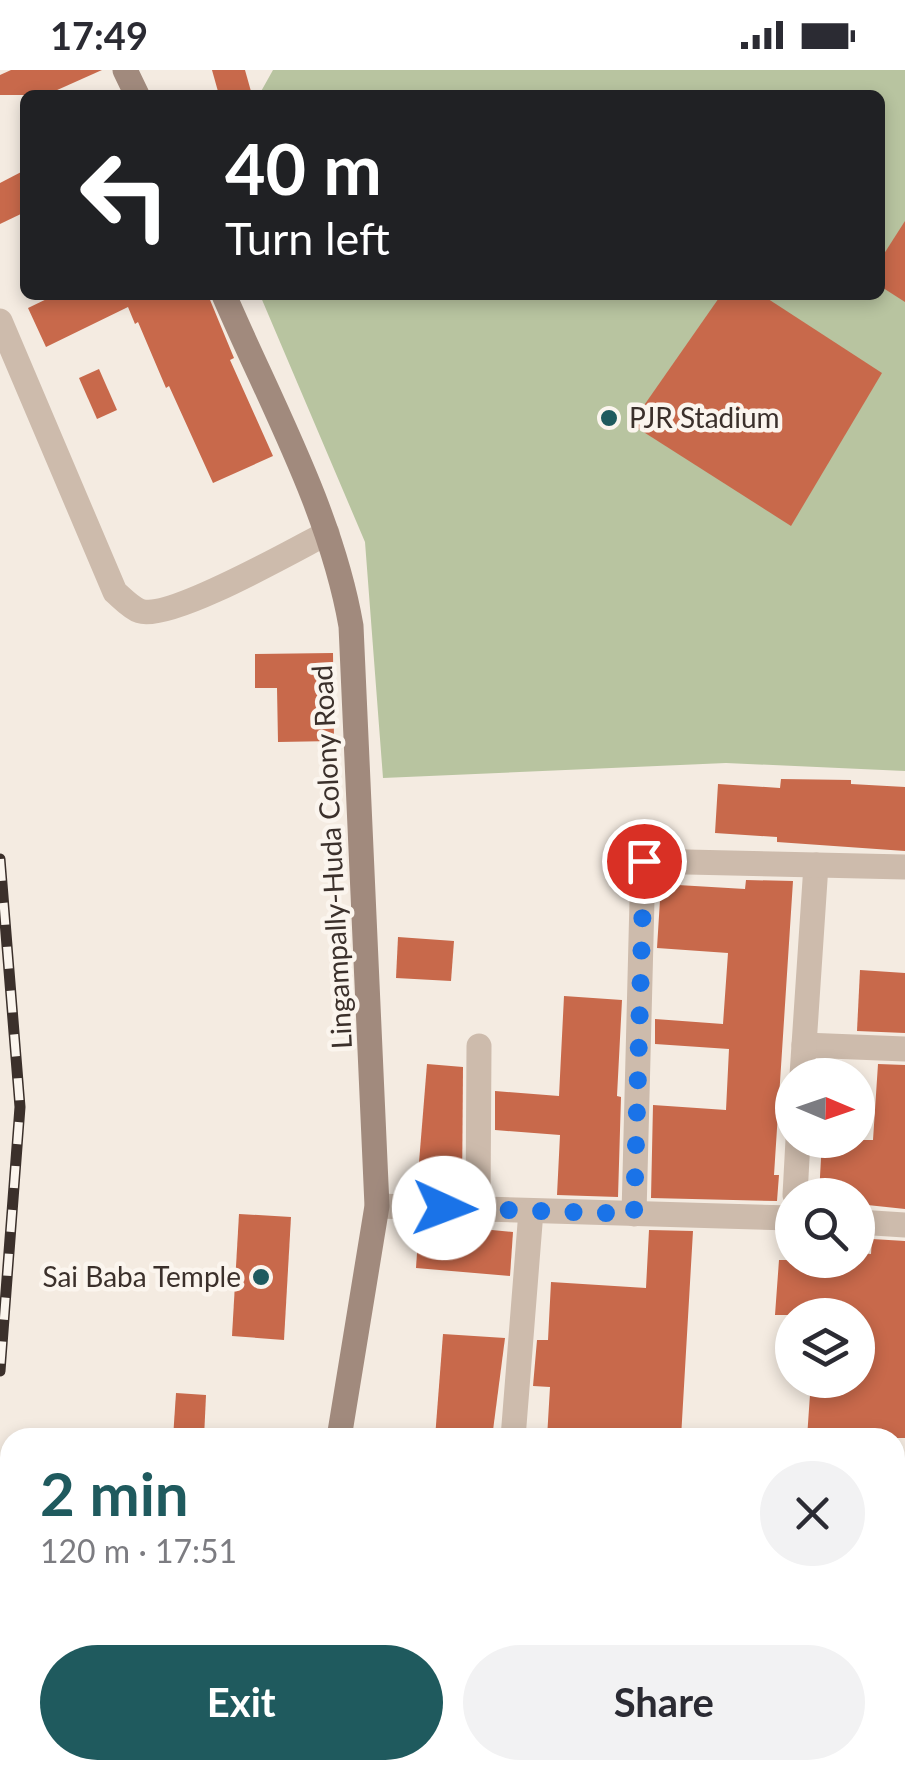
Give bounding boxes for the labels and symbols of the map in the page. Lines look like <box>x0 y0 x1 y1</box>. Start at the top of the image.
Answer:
place label: PJR Stadium <box>629 400 780 434</box>
marker: PJR Stadium <box>598 407 620 429</box>
street label: Lingampally-Huda Colony Road <box>304 664 358 1050</box>
pin <box>602 819 687 904</box>
north arrow <box>775 1058 875 1158</box>
position arrow <box>392 1156 496 1260</box>
place label: Sai Baba Temple <box>42 1259 241 1293</box>
marker: Sai Baba Temple <box>250 1266 272 1288</box>

